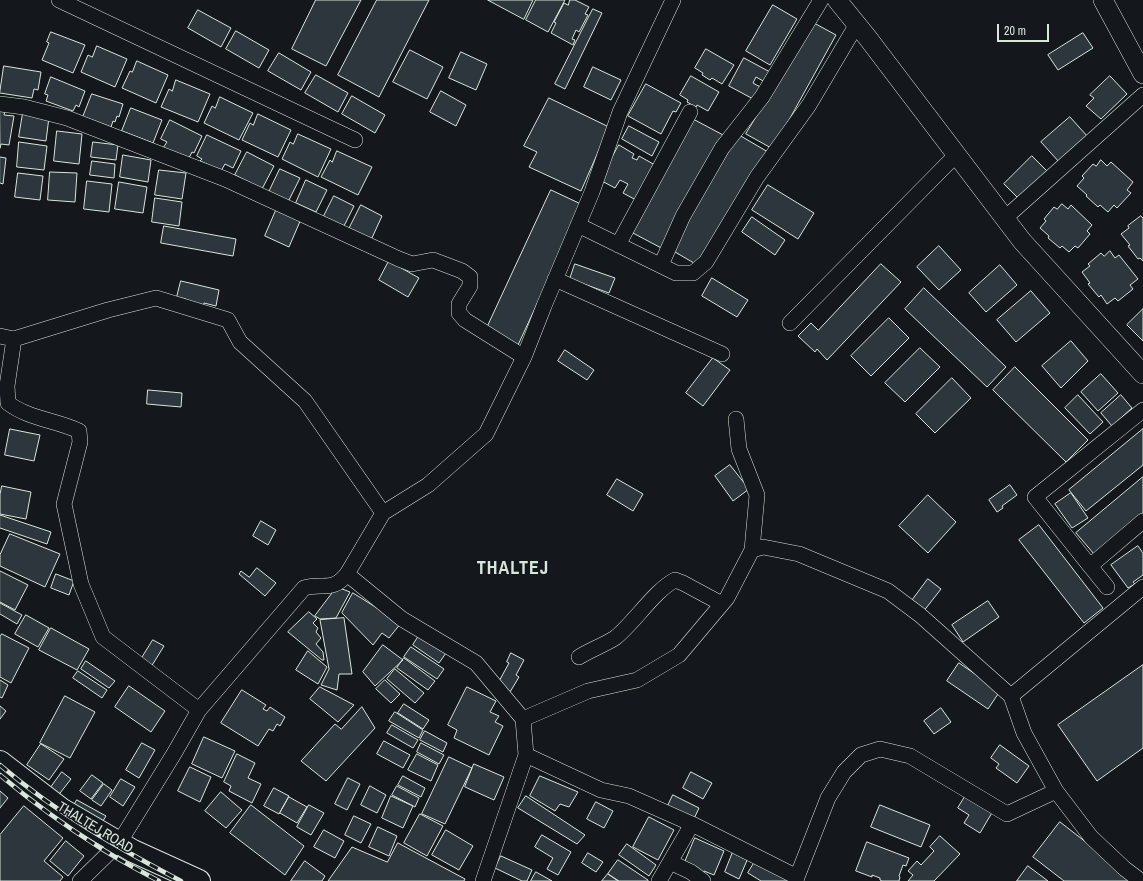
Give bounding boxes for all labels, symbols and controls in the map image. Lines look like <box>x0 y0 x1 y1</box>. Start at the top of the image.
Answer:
scale bar <box>999 16 1051 42</box>
text: 20 m <box>1004 23 1026 39</box>
district label: THALTEJ <box>477 558 549 580</box>
street label: THALTEJ ROAD <box>54 799 136 857</box>

